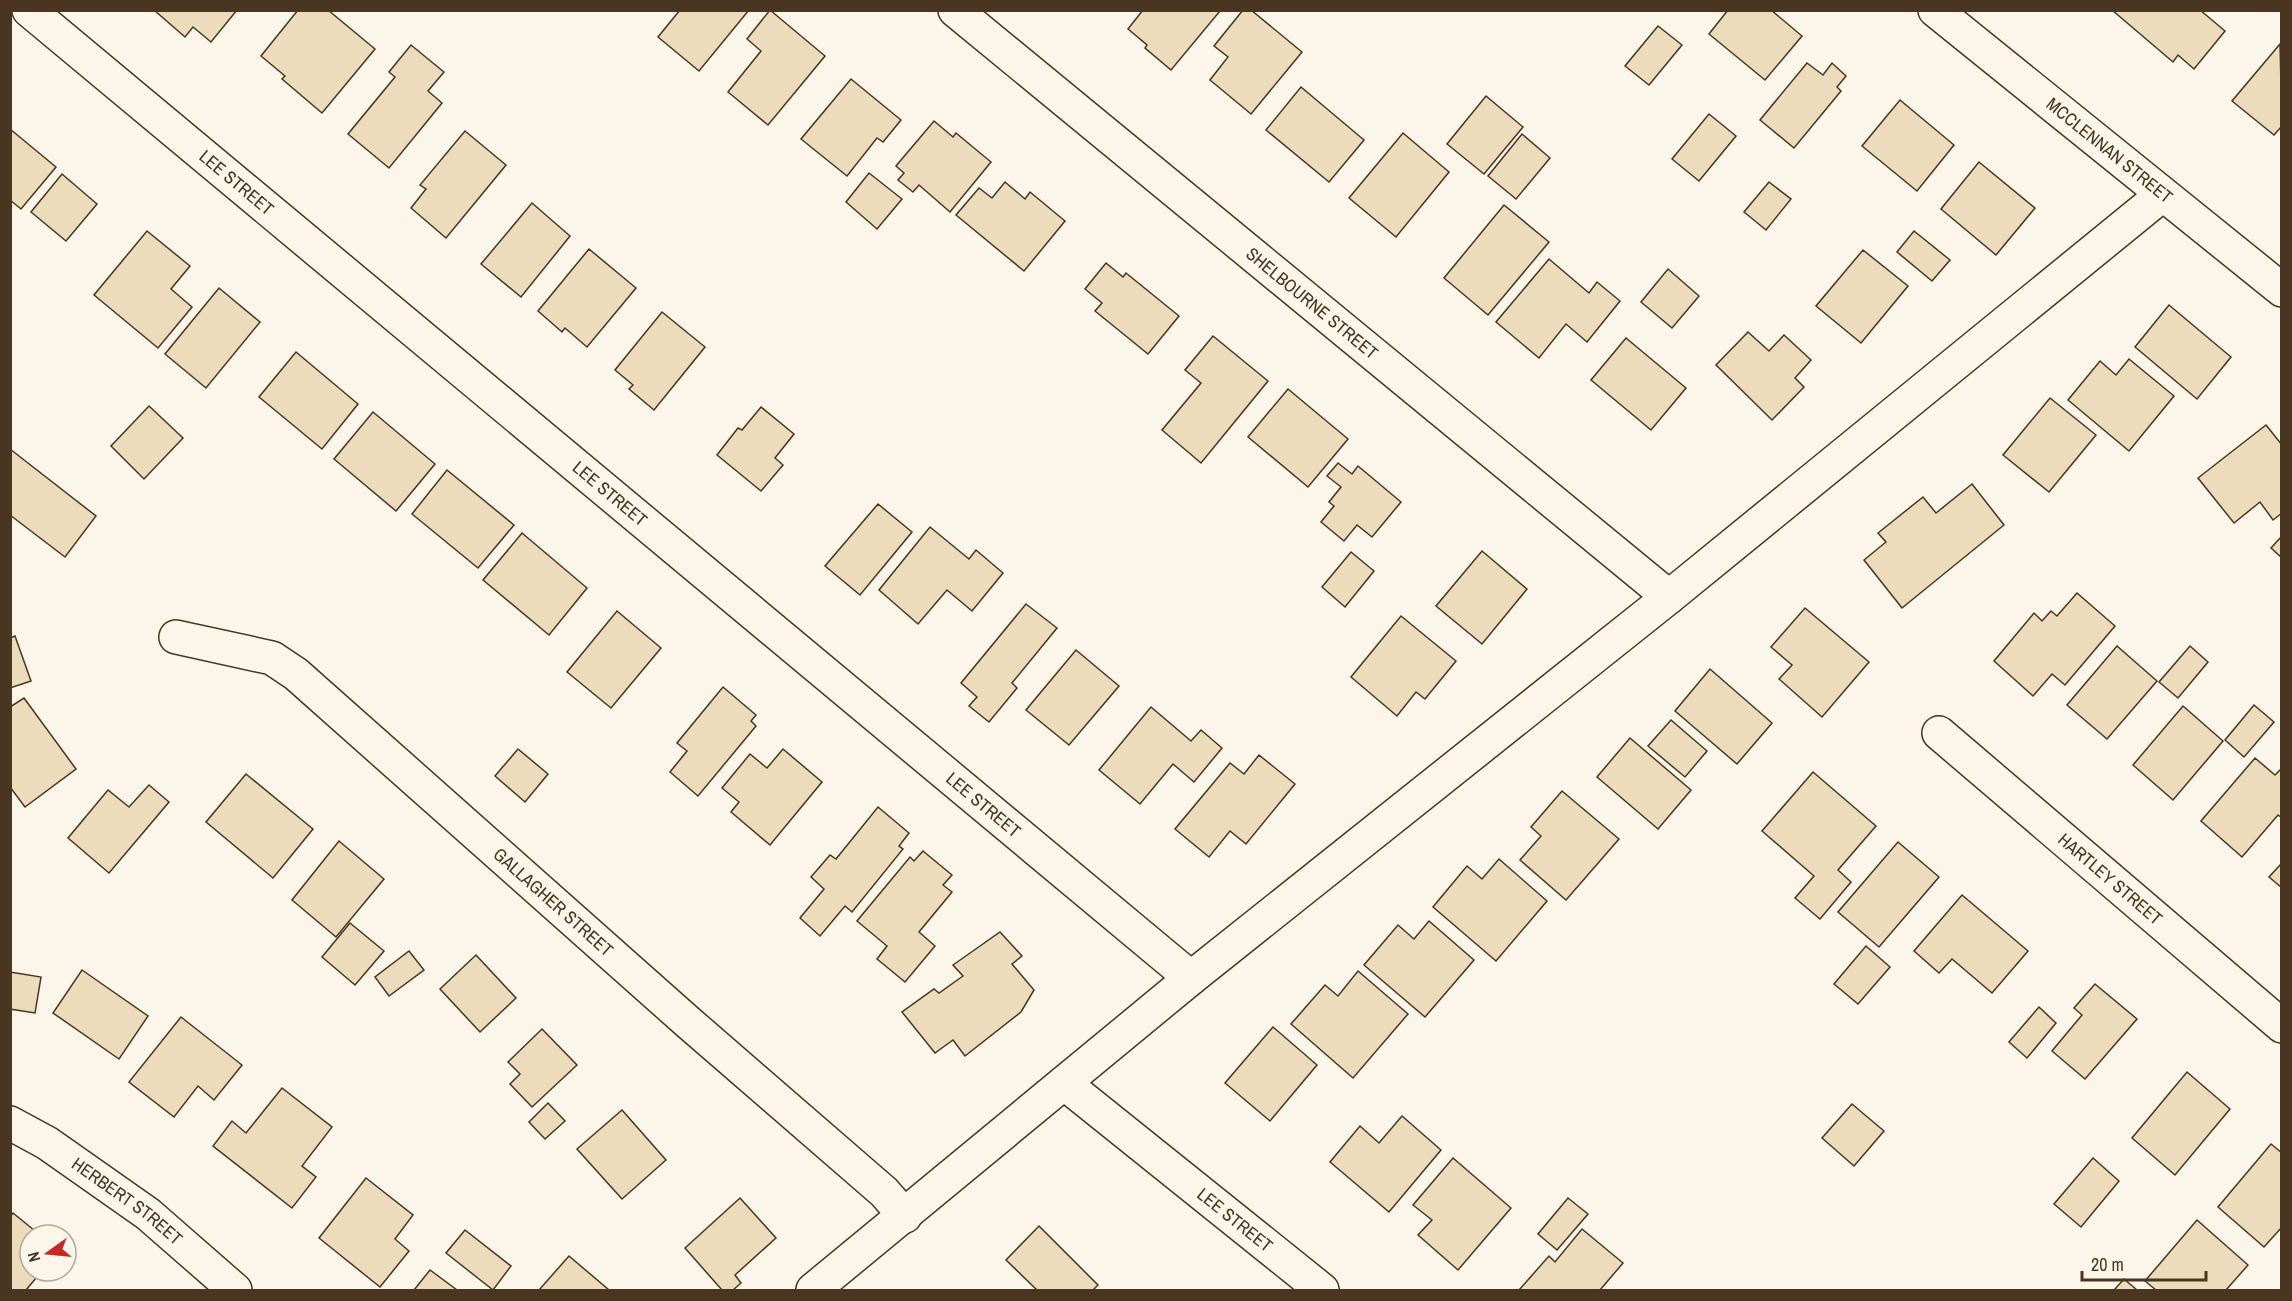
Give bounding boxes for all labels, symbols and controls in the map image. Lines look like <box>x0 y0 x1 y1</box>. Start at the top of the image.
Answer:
street label: MCCLENNAN STREET <box>2041 92 2178 209</box>
street label: LEE STREET <box>194 144 279 221</box>
street label: SHELBOURNE STREET <box>1241 241 1384 365</box>
street label: LEE STREET <box>567 455 653 532</box>
street label: LEE STREET <box>941 766 1026 843</box>
street label: HARTLEY STREET <box>2053 827 2168 930</box>
street label: GALLAGHER STREET <box>488 842 619 962</box>
street label: HERBERT STREET <box>67 1151 188 1250</box>
street label: LEE STREET <box>1192 1182 1278 1258</box>
north arrow <box>18 1223 78 1283</box>
scale bar <box>2082 1244 2206 1282</box>
text: N <box>22 1249 45 1264</box>
text: 20 m <box>2091 1252 2124 1277</box>

